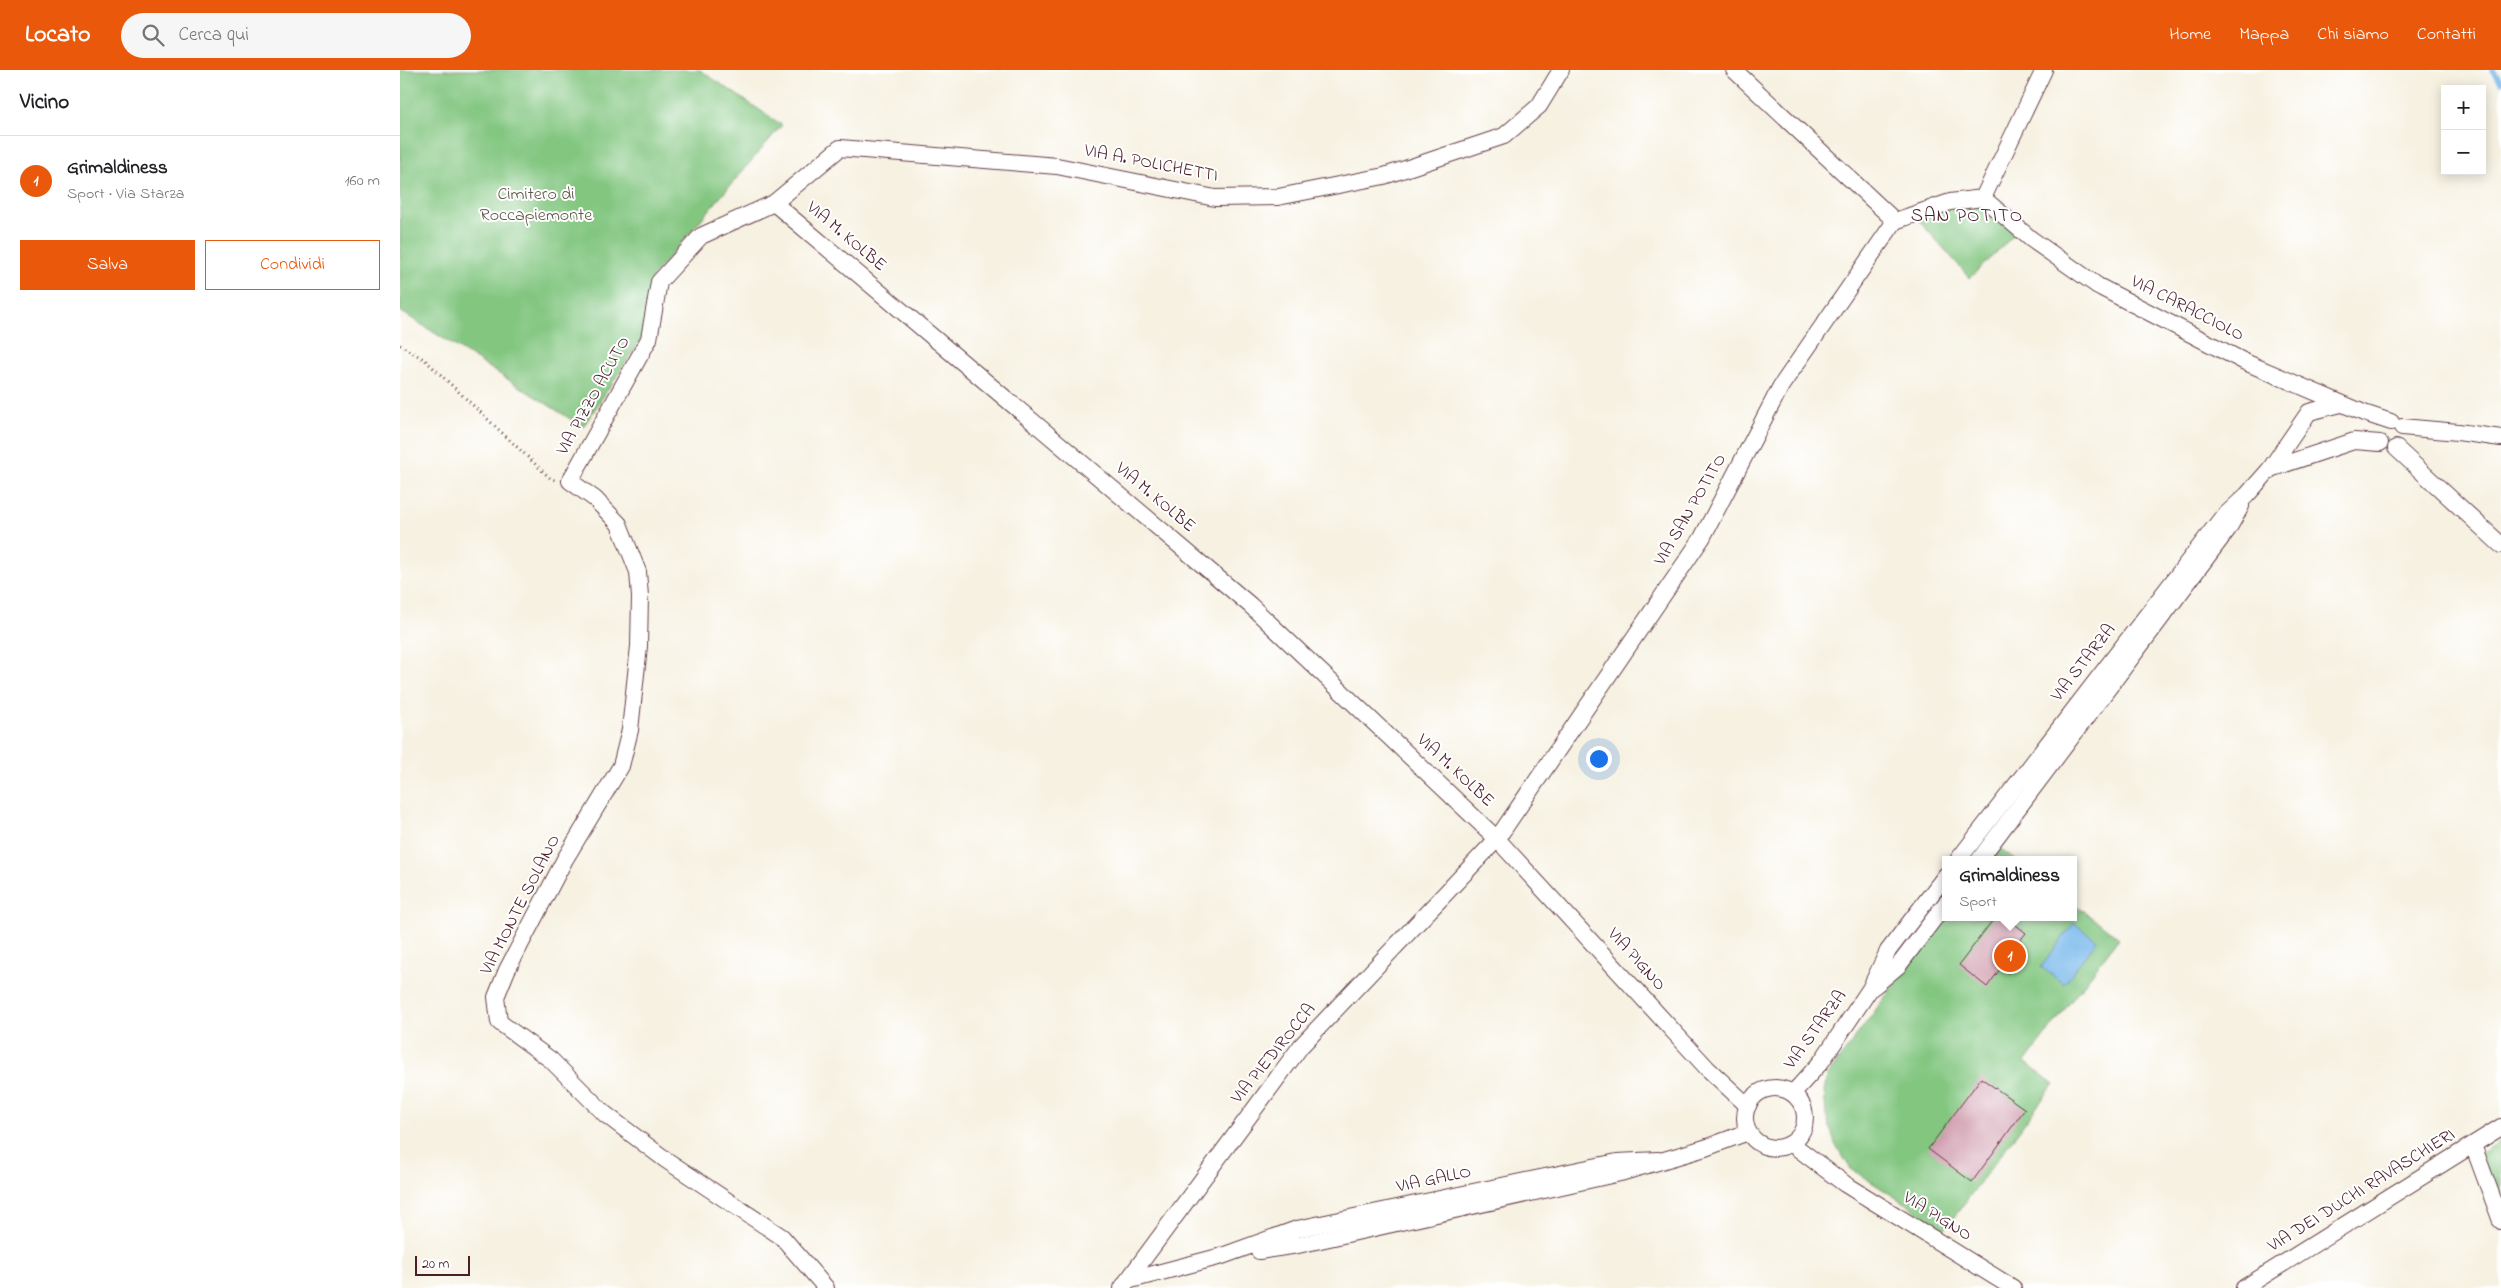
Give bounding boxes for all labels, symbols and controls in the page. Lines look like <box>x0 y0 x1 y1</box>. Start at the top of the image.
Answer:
search box <box>121 13 471 58</box>
text: Locato <box>25 18 91 53</box>
icon: search <box>139 21 167 49</box>
text: Cerca qui <box>179 22 249 49</box>
text: Home <box>2169 22 2211 48</box>
text: Mappa <box>2239 22 2289 48</box>
text: Chi siamo <box>2317 22 2389 48</box>
text: Contatti <box>2417 22 2476 48</box>
map controls <box>2441 85 2486 175</box>
button: + <box>2441 85 2486 130</box>
text: Vicino <box>20 88 69 118</box>
button: − <box>2441 130 2486 175</box>
street label: VIA A. POLICHETTI <box>1081 138 1220 190</box>
text: Grimaldiness <box>67 155 168 182</box>
text: 1 <box>33 169 39 193</box>
text: 160 m <box>345 169 380 193</box>
text: Sport · Via Starza <box>67 182 184 206</box>
park label: Cimitero di Roccapiemonte <box>480 182 593 229</box>
street label: VIA M. KOLBE <box>799 195 892 278</box>
district label: SAN POTITO <box>1911 203 2023 230</box>
button: Salva <box>20 240 195 290</box>
button: Condividi <box>205 240 380 290</box>
street label: VIA CARACCIOLO <box>2125 269 2248 349</box>
street label: VIA PIZZO ACUTO <box>550 332 637 461</box>
street label: VIA SAN POTITO <box>1648 449 1734 572</box>
street label: VIA M. KOLBE <box>1108 456 1201 539</box>
street label: VIA STARZA <box>2045 619 2123 708</box>
street label: VIA M. KOLBE <box>1410 728 1500 814</box>
your location <box>1586 746 1612 772</box>
street label: VIA MONTE SOLANO <box>474 830 568 980</box>
popup <box>1942 856 2077 921</box>
text: Grimaldiness <box>1959 863 2060 890</box>
text: Sport <box>1959 890 1997 914</box>
street label: VIA PIGNO <box>1600 922 1671 997</box>
pin: 1 <box>1994 937 2026 975</box>
street label: VIA STARZA <box>1778 985 1854 1076</box>
street label: VIA PIEDIROCCA <box>1225 998 1323 1111</box>
street label: VIA DEI DUCHI RAVASCHIERI <box>2262 1123 2461 1260</box>
street label: VIA GALLO <box>1393 1159 1474 1201</box>
street label: VIA PIGNO <box>1897 1185 1977 1248</box>
scale bar <box>415 1253 470 1276</box>
text: 20 m <box>422 1254 449 1275</box>

